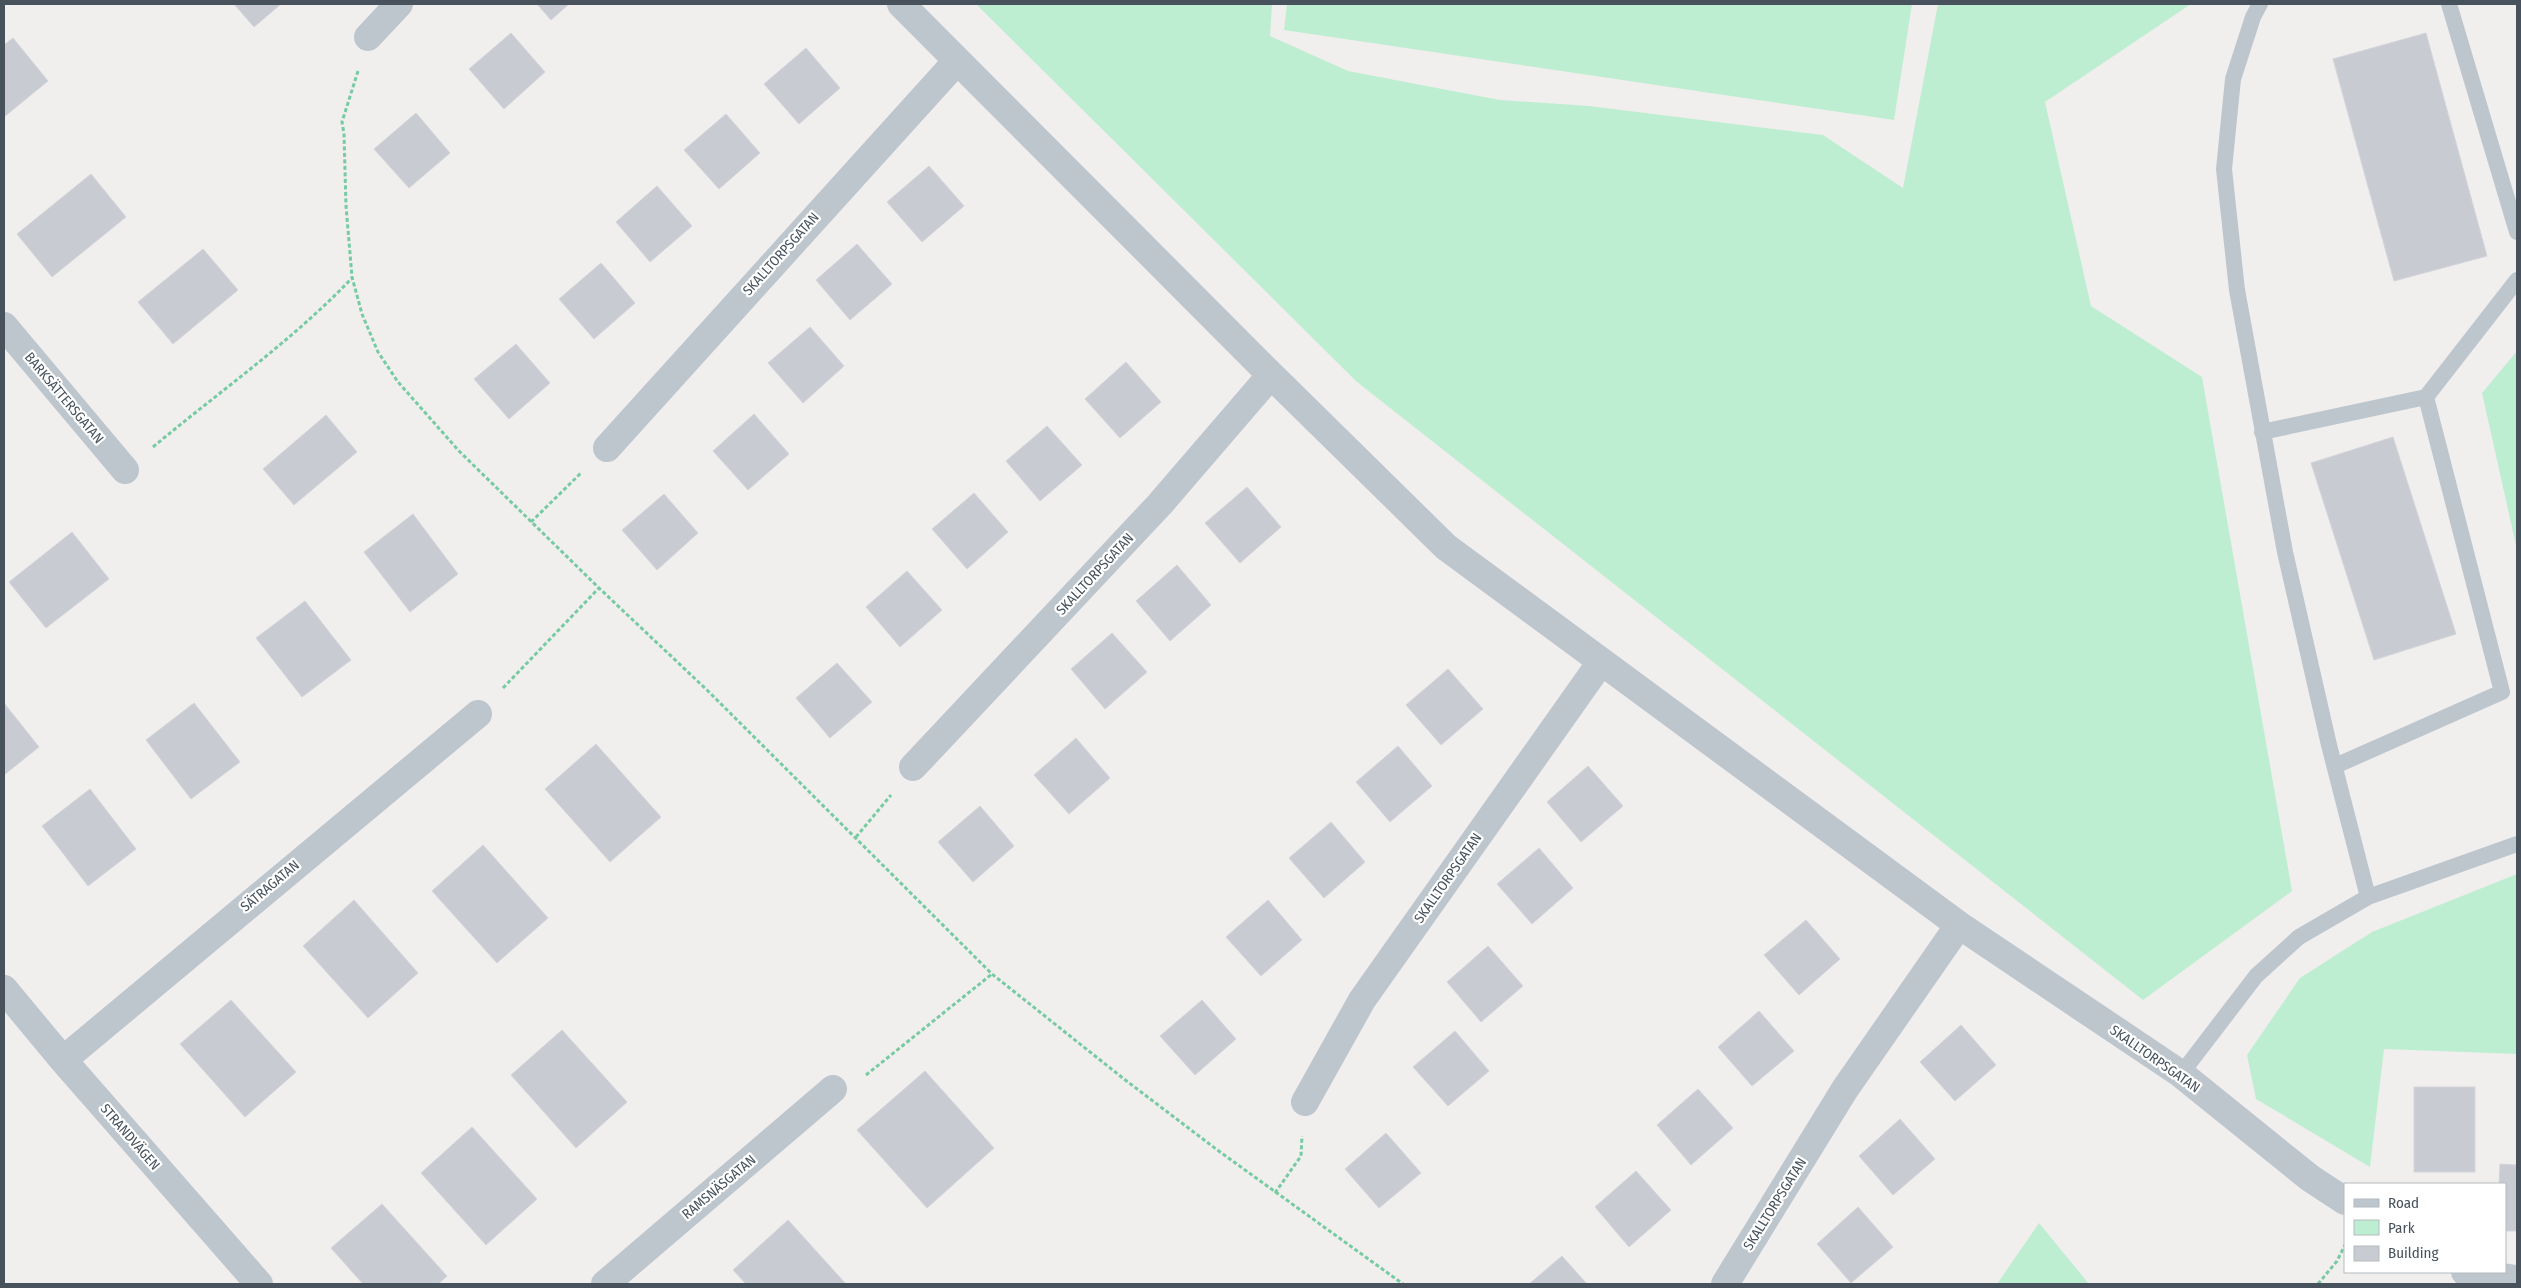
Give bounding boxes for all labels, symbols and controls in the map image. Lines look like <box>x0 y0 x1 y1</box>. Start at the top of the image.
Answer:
street label: SKALLTORPSGATAN <box>739 209 823 299</box>
street label: BARKSÄTTERSGATAN <box>21 349 107 447</box>
street label: SKALLTORPSGATAN <box>1053 530 1137 618</box>
street label: SKALLTORPSGATAN <box>1411 830 1485 926</box>
street label: SÄTRAGATAN <box>237 857 303 915</box>
street label: SKALLTORPSGATAN <box>2107 1022 2203 1096</box>
street label: STRANDVÄGEN <box>97 1101 163 1173</box>
street label: RAMSNÄSGATAN <box>679 1151 759 1223</box>
street label: SKALLTORPSGATAN <box>1740 1155 1810 1253</box>
legend <box>2344 1183 2506 1273</box>
text: Road <box>2388 1194 2419 1212</box>
text: Park <box>2388 1219 2415 1237</box>
text: Building <box>2388 1244 2439 1262</box>

